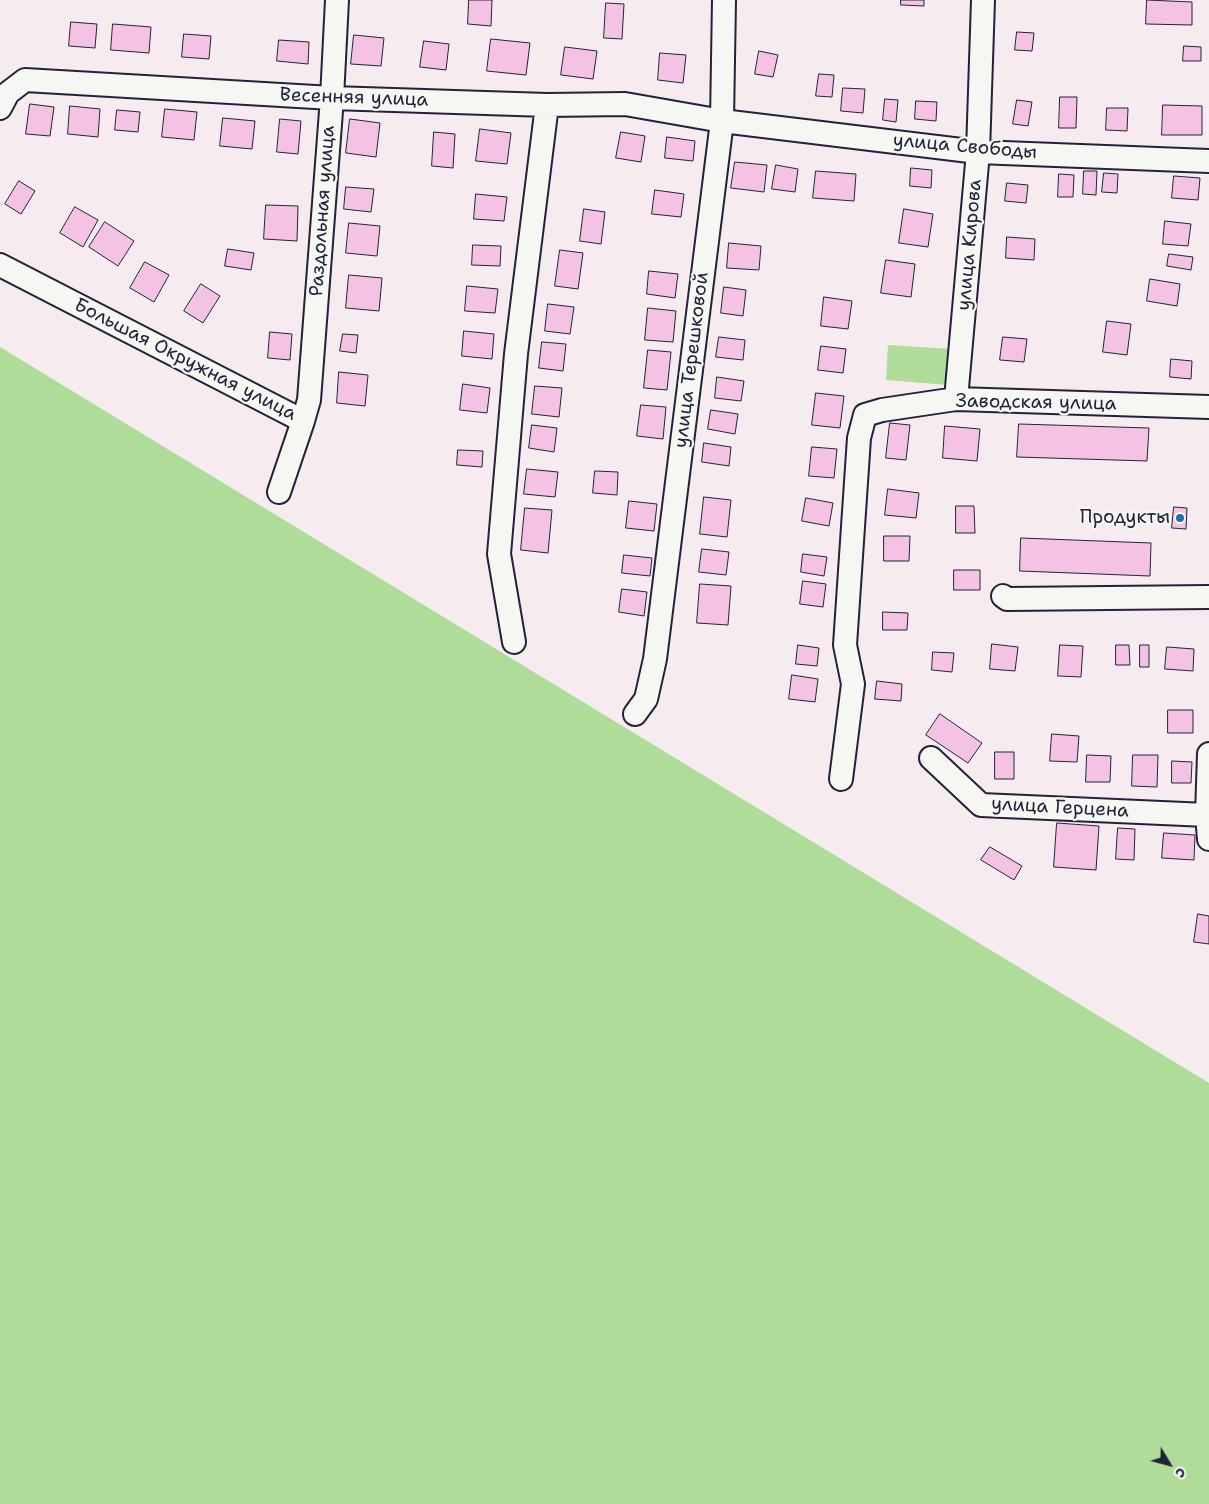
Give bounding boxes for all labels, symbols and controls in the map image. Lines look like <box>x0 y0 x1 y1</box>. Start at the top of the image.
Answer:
street label: Весенняя улица <box>279 84 429 112</box>
street label: Раздольная улица <box>306 125 340 297</box>
street label: улица Свободы <box>892 129 1038 165</box>
street label: улица Кирова <box>953 178 987 312</box>
street label: улица Терешковой <box>670 271 714 449</box>
street label: Большая Окружная улица <box>70 294 300 426</box>
street label: Заводская улица <box>955 390 1117 416</box>
place label: Продукты <box>1080 507 1170 529</box>
marker: Продукты <box>1174 512 1186 524</box>
street label: улица Герцена <box>991 793 1129 823</box>
north arrow <box>1144 1439 1194 1489</box>
text: С <box>1171 1464 1191 1482</box>

